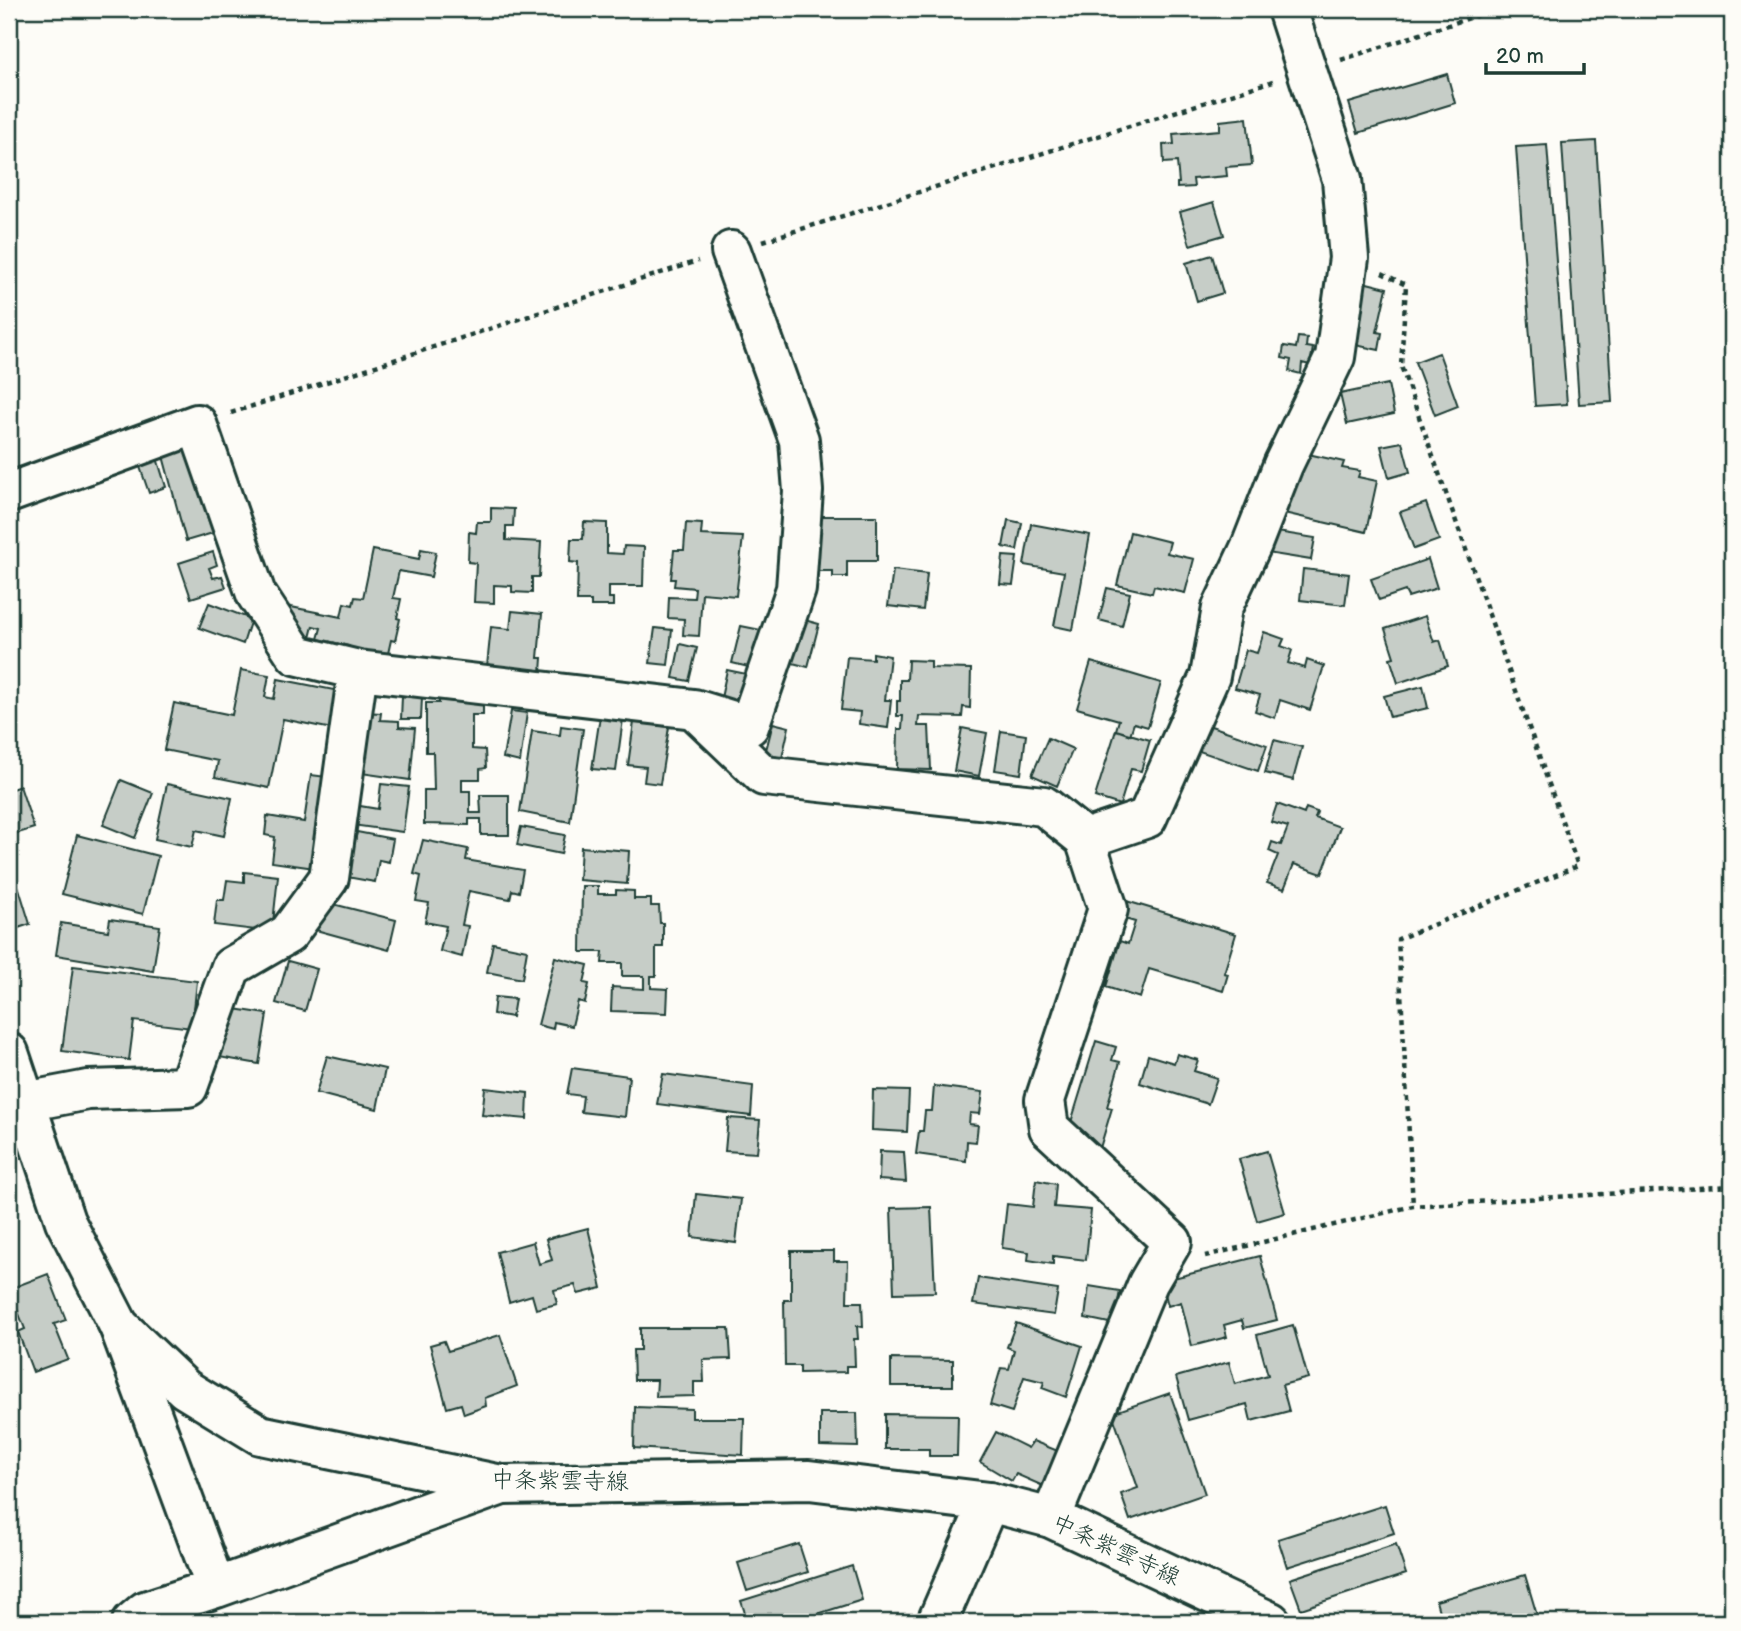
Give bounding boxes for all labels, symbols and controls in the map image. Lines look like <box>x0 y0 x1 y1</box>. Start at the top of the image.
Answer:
scale bar <box>1486 32 1584 76</box>
text: 20 m <box>1496 44 1544 69</box>
street label: 中条紫雲寺線 <box>491 1466 629 1496</box>
street label: 中条紫雲寺線 <box>1048 1508 1184 1592</box>

